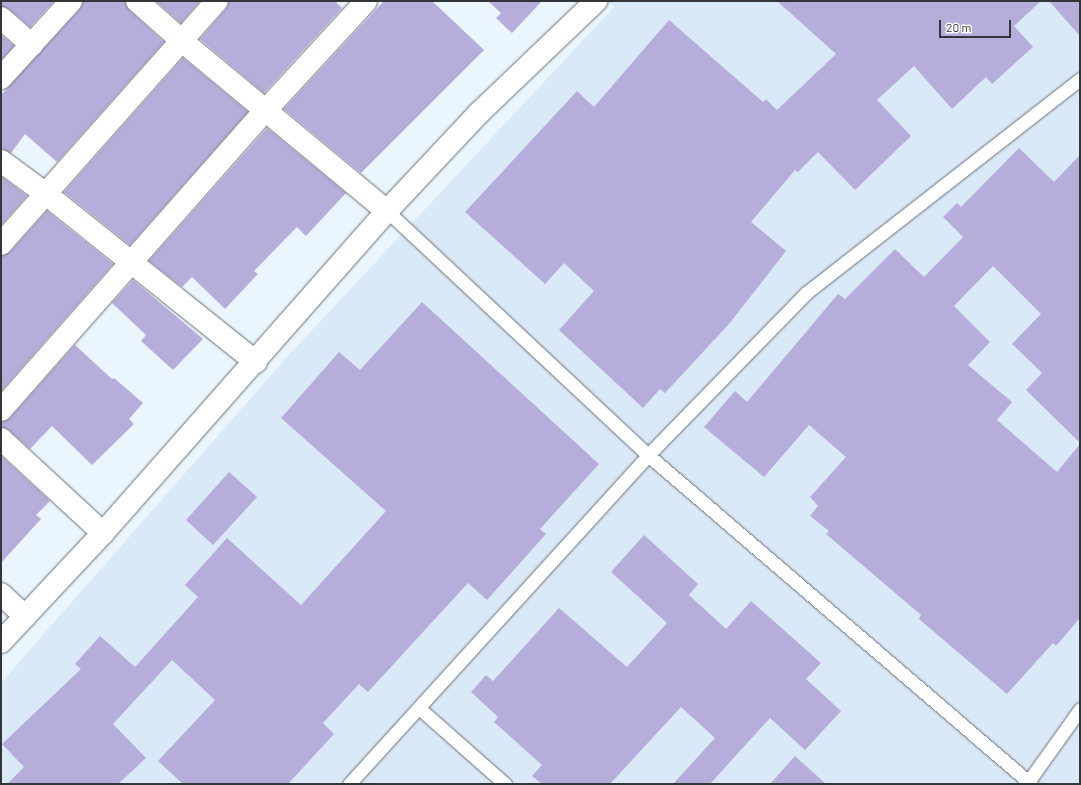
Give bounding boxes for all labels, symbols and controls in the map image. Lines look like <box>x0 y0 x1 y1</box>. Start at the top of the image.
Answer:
scale bar <box>941 12 1013 38</box>
text: 20 m <box>946 20 972 34</box>

